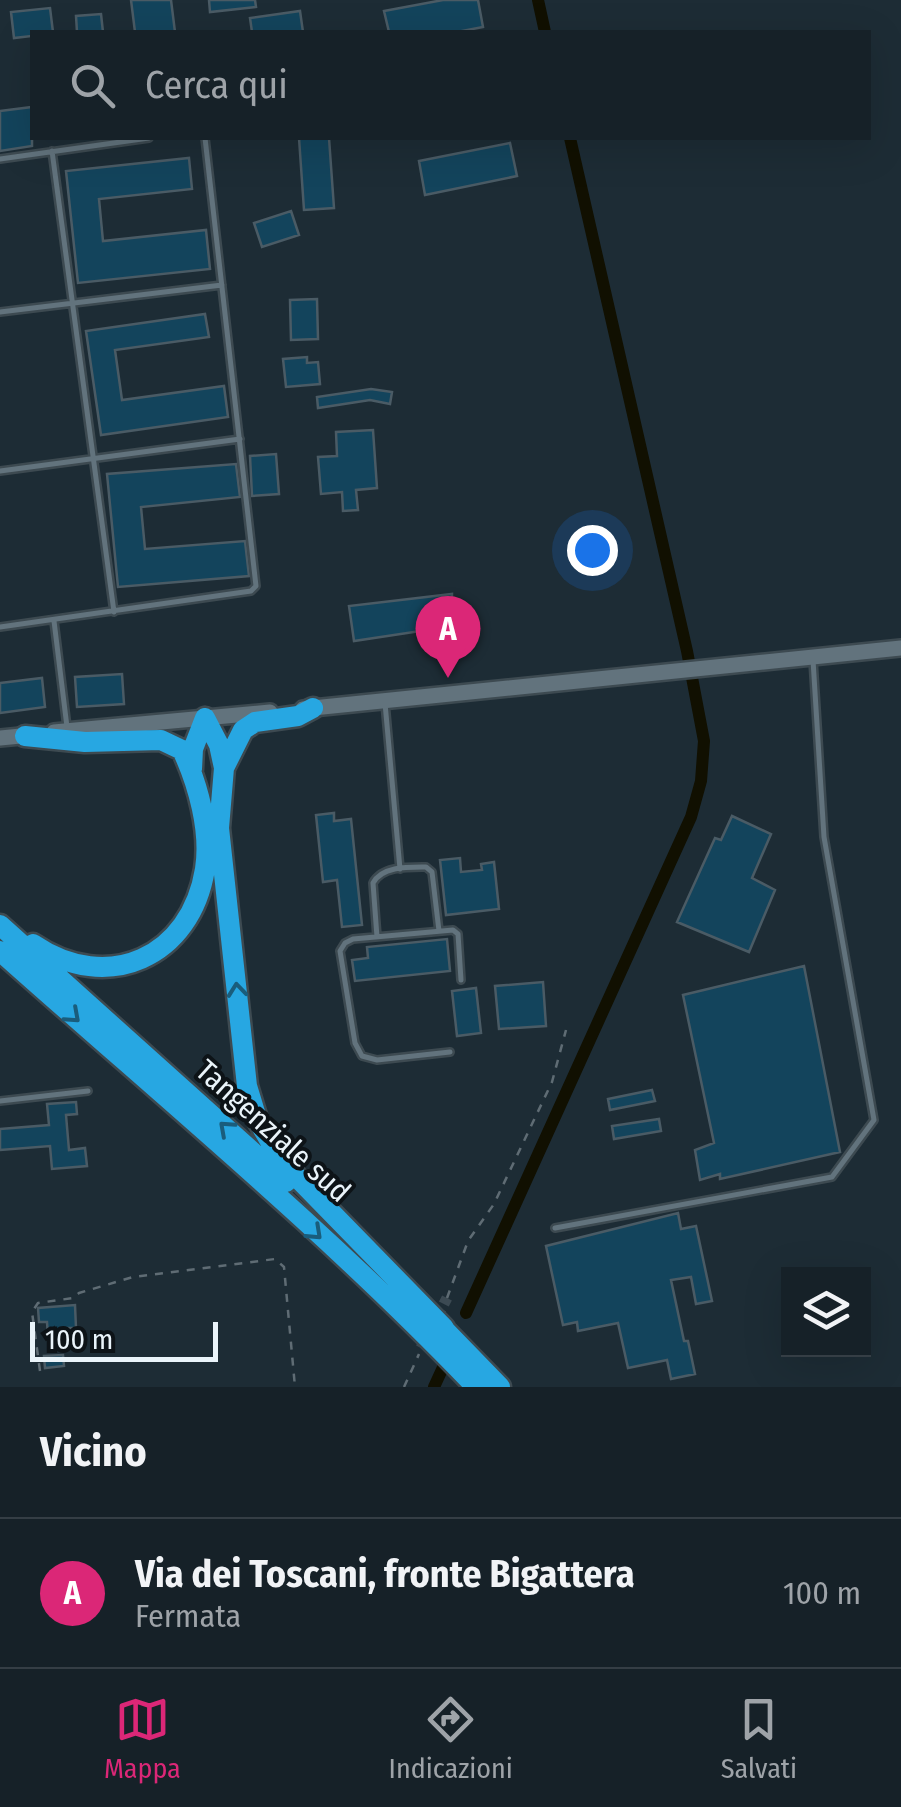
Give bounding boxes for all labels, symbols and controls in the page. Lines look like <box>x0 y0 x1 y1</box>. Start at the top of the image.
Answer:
search box <box>30 30 871 140</box>
icon: search <box>65 58 120 113</box>
text: Cerca qui <box>145 62 288 108</box>
your location <box>567 525 618 576</box>
pin: A <box>416 596 480 678</box>
one-way arrow <box>227 982 248 998</box>
one-way arrow <box>61 1004 80 1022</box>
street label: Tangenziale sud <box>188 1052 358 1210</box>
one-way arrow <box>219 1122 238 1140</box>
one-way arrow <box>303 1221 322 1239</box>
map controls <box>781 1267 871 1357</box>
button: layers <box>781 1267 871 1357</box>
scale bar <box>30 1317 218 1362</box>
text: 100 m <box>45 1323 113 1356</box>
text: Vicino <box>40 1427 147 1477</box>
text: Via dei Toscani, fronte Bigattera <box>135 1551 635 1597</box>
text: A <box>64 1574 81 1612</box>
text: 100 m <box>783 1574 861 1612</box>
text: Fermata <box>135 1597 241 1635</box>
tab: Mappa <box>104 1692 181 1785</box>
tab: Indicazioni <box>389 1692 513 1785</box>
tab: Salvati <box>721 1692 797 1785</box>

